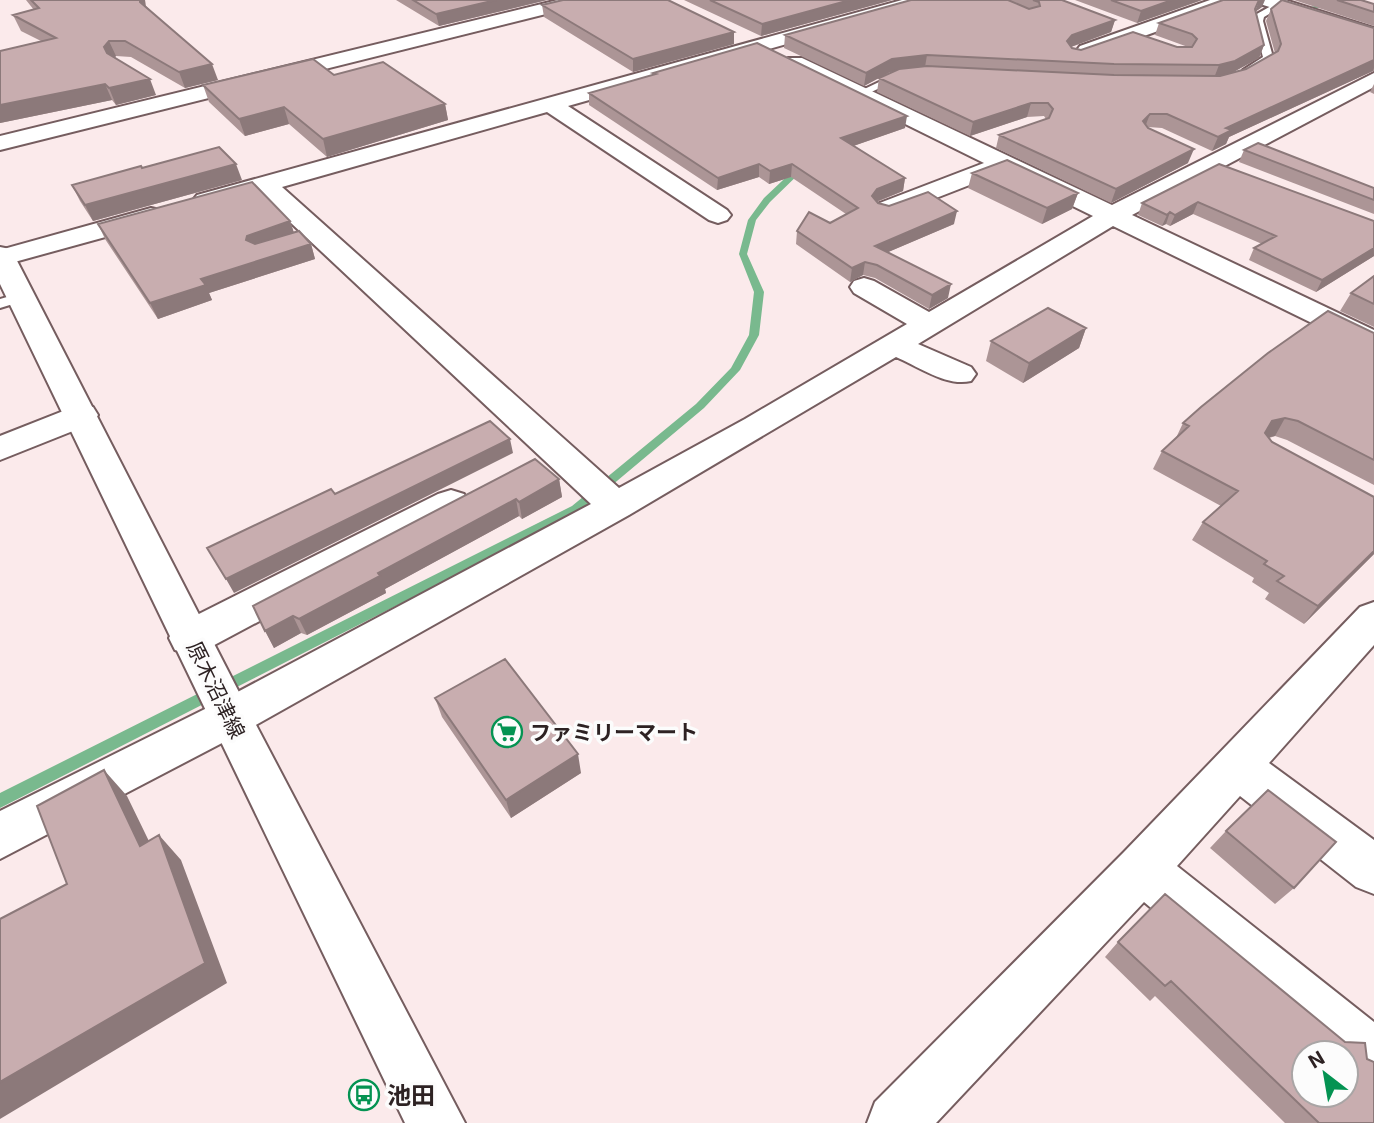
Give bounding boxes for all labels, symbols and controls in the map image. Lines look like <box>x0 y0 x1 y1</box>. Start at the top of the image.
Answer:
street label: 原木沼津線 <box>182 637 250 743</box>
supermarket icon: ファミリーマート <box>490 715 524 749</box>
place label: ファミリーマート <box>530 720 698 745</box>
north arrow <box>1290 1039 1360 1109</box>
text: N <box>1304 1046 1329 1073</box>
bus stop icon: 池田 <box>347 1078 381 1112</box>
place label: 池田 <box>387 1081 435 1110</box>

